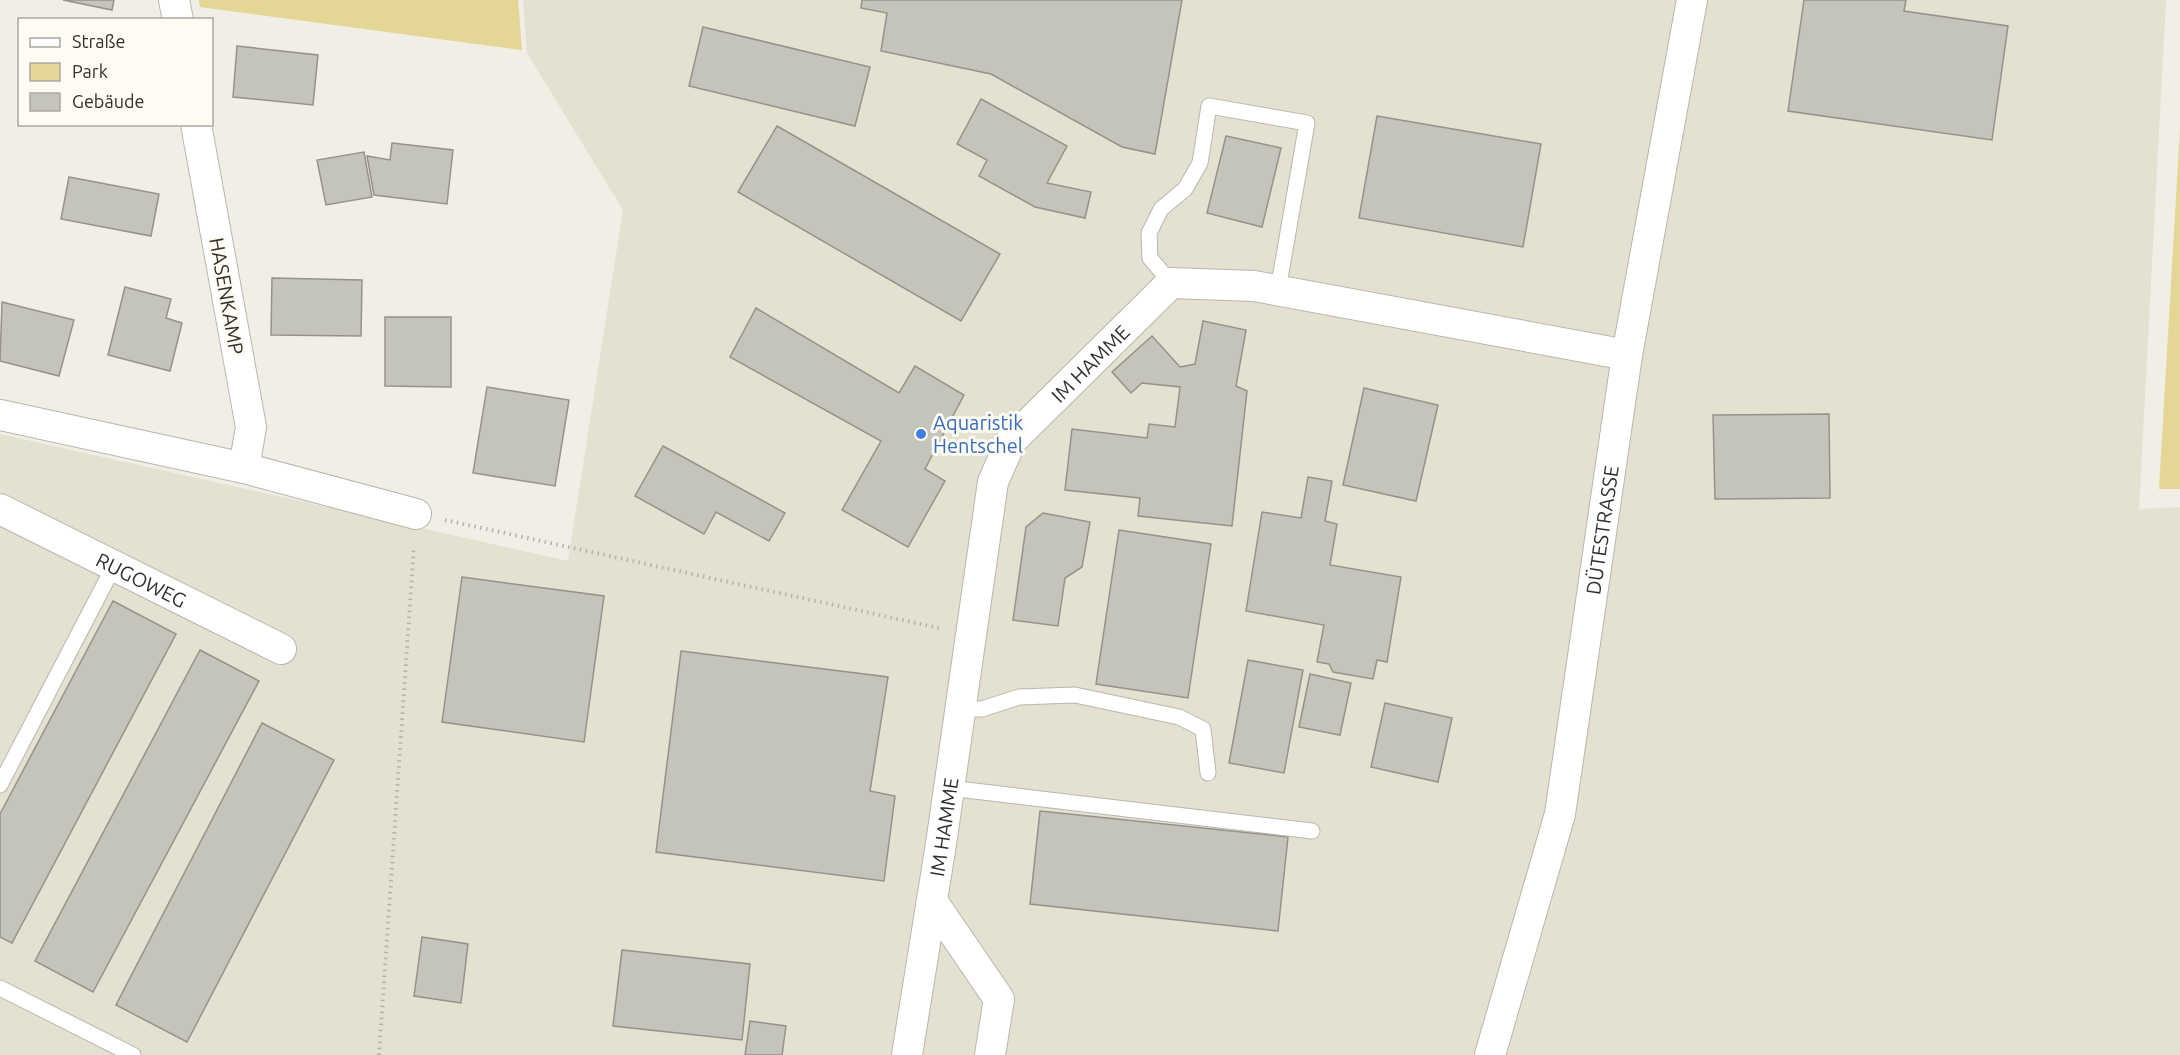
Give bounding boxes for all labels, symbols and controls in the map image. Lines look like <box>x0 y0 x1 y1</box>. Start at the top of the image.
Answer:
legend <box>18 18 213 126</box>
text: Straße <box>72 31 125 51</box>
text: Park <box>72 61 108 81</box>
text: Gebäude <box>72 91 144 111</box>
street label: HASENKAMP <box>205 236 249 356</box>
street label: IM HAMME <box>1046 320 1134 406</box>
place label: Aquaristik Hentschel <box>933 411 1023 457</box>
marker: Aquaristik Hentschel <box>914 427 928 441</box>
street label: DÜTESTRASSE <box>1581 464 1622 596</box>
street label: RUGOWEG <box>93 547 190 612</box>
street label: IM HAMME <box>924 776 962 878</box>

